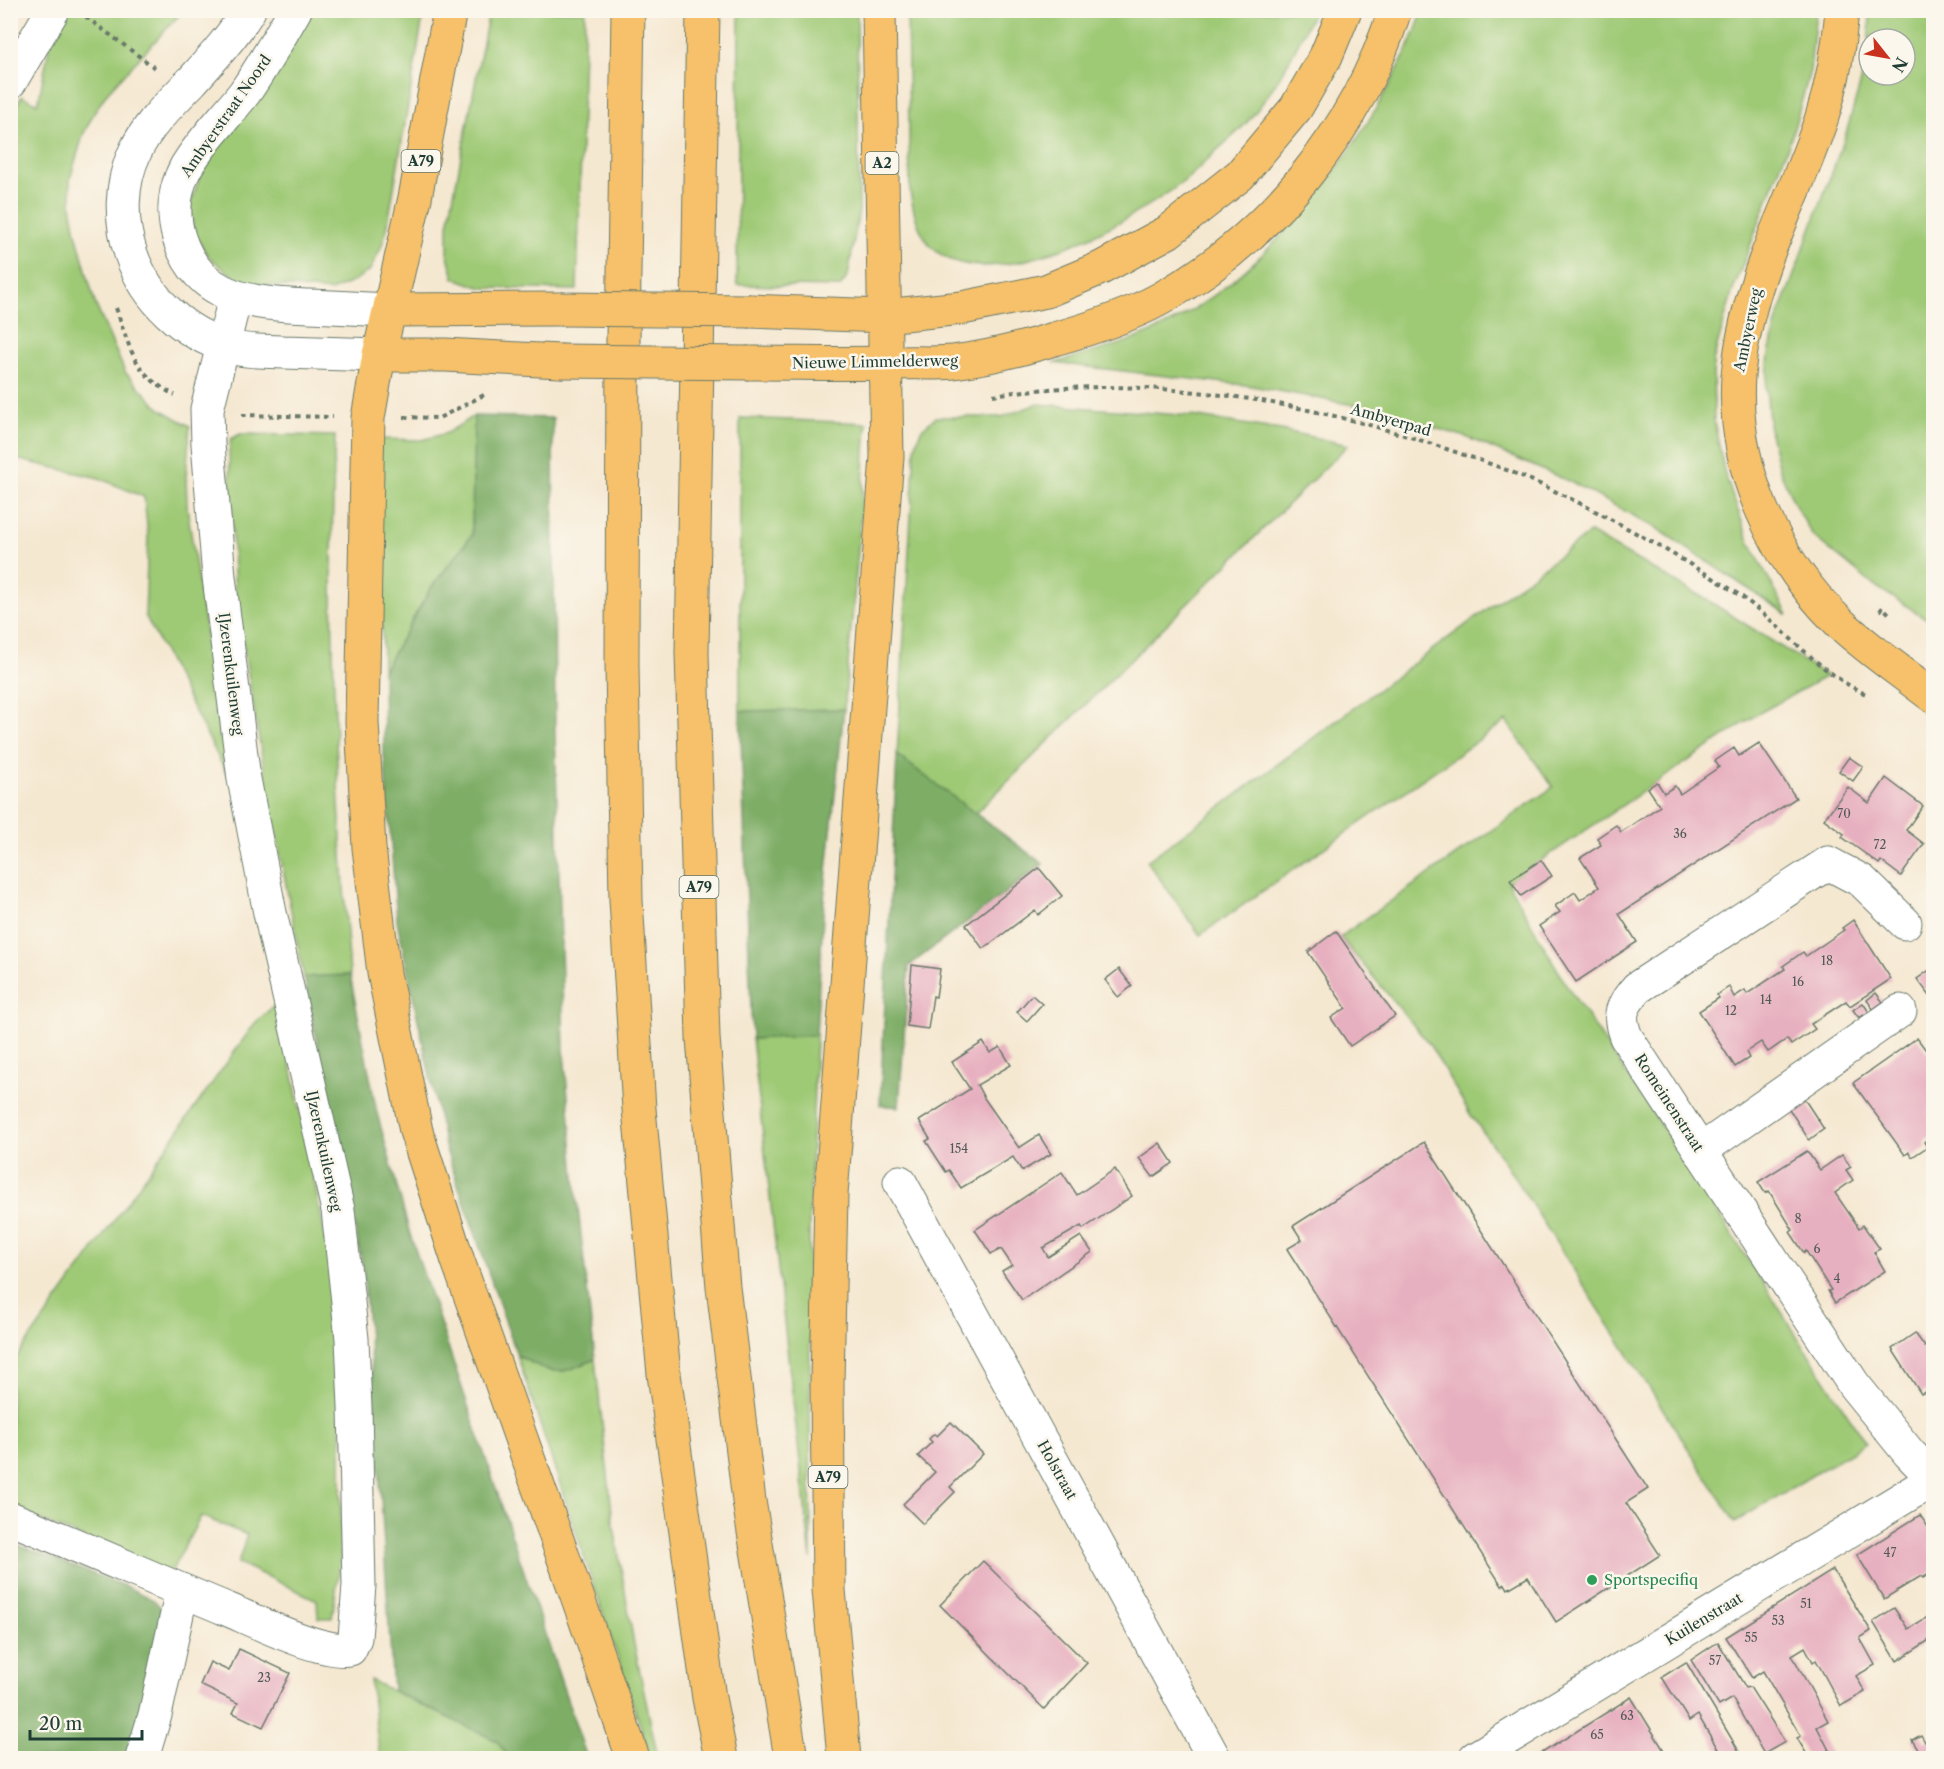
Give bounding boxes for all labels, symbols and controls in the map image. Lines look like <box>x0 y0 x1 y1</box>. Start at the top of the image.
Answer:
north arrow <box>1857 27 1917 87</box>
street label: Ambyerstraat Noord <box>176 51 275 181</box>
text: N <box>1888 54 1912 76</box>
road number: A79 <box>402 150 440 172</box>
road number: A2 <box>866 152 898 174</box>
street label: Ambyerweg <box>1729 286 1766 374</box>
street label: Nieuwe Limmelderweg <box>792 351 958 372</box>
street label: Ambyerpad <box>1348 399 1434 440</box>
street label: IJzerenkuilenweg <box>215 612 248 736</box>
house number: 70 <box>1837 806 1851 821</box>
house number: 36 <box>1673 826 1687 841</box>
house number: 72 <box>1874 837 1887 852</box>
road number: A79 <box>680 876 718 898</box>
house number: 18 <box>1821 953 1833 968</box>
house number: 16 <box>1792 974 1804 989</box>
house number: 14 <box>1760 992 1772 1007</box>
house number: 12 <box>1725 1003 1737 1018</box>
street label: Romeinenstraat <box>1631 1050 1709 1156</box>
street label: IJzerenkuilenweg <box>302 1089 347 1213</box>
house number: 154 <box>950 1141 968 1156</box>
house number: 8 <box>1794 1211 1802 1226</box>
house number: 6 <box>1813 1241 1821 1256</box>
house number: 4 <box>1834 1271 1841 1286</box>
street label: Holstraat <box>1033 1437 1082 1504</box>
road number: A79 <box>808 1466 848 1488</box>
house number: 47 <box>1884 1545 1897 1560</box>
place label: Sportspecifiq <box>1604 1570 1698 1589</box>
marker: Sportspecifiq <box>1585 1573 1599 1587</box>
street label: Kuilenstraat <box>1662 1588 1746 1649</box>
house number: 51 <box>1800 1596 1812 1611</box>
house number: 53 <box>1771 1613 1785 1628</box>
house number: 55 <box>1744 1630 1758 1645</box>
house number: 57 <box>1709 1653 1721 1668</box>
house number: 23 <box>257 1670 271 1685</box>
scale bar <box>30 1703 142 1741</box>
house number: 63 <box>1620 1708 1634 1723</box>
text: 20 m <box>39 1713 83 1735</box>
house number: 65 <box>1590 1727 1604 1742</box>

